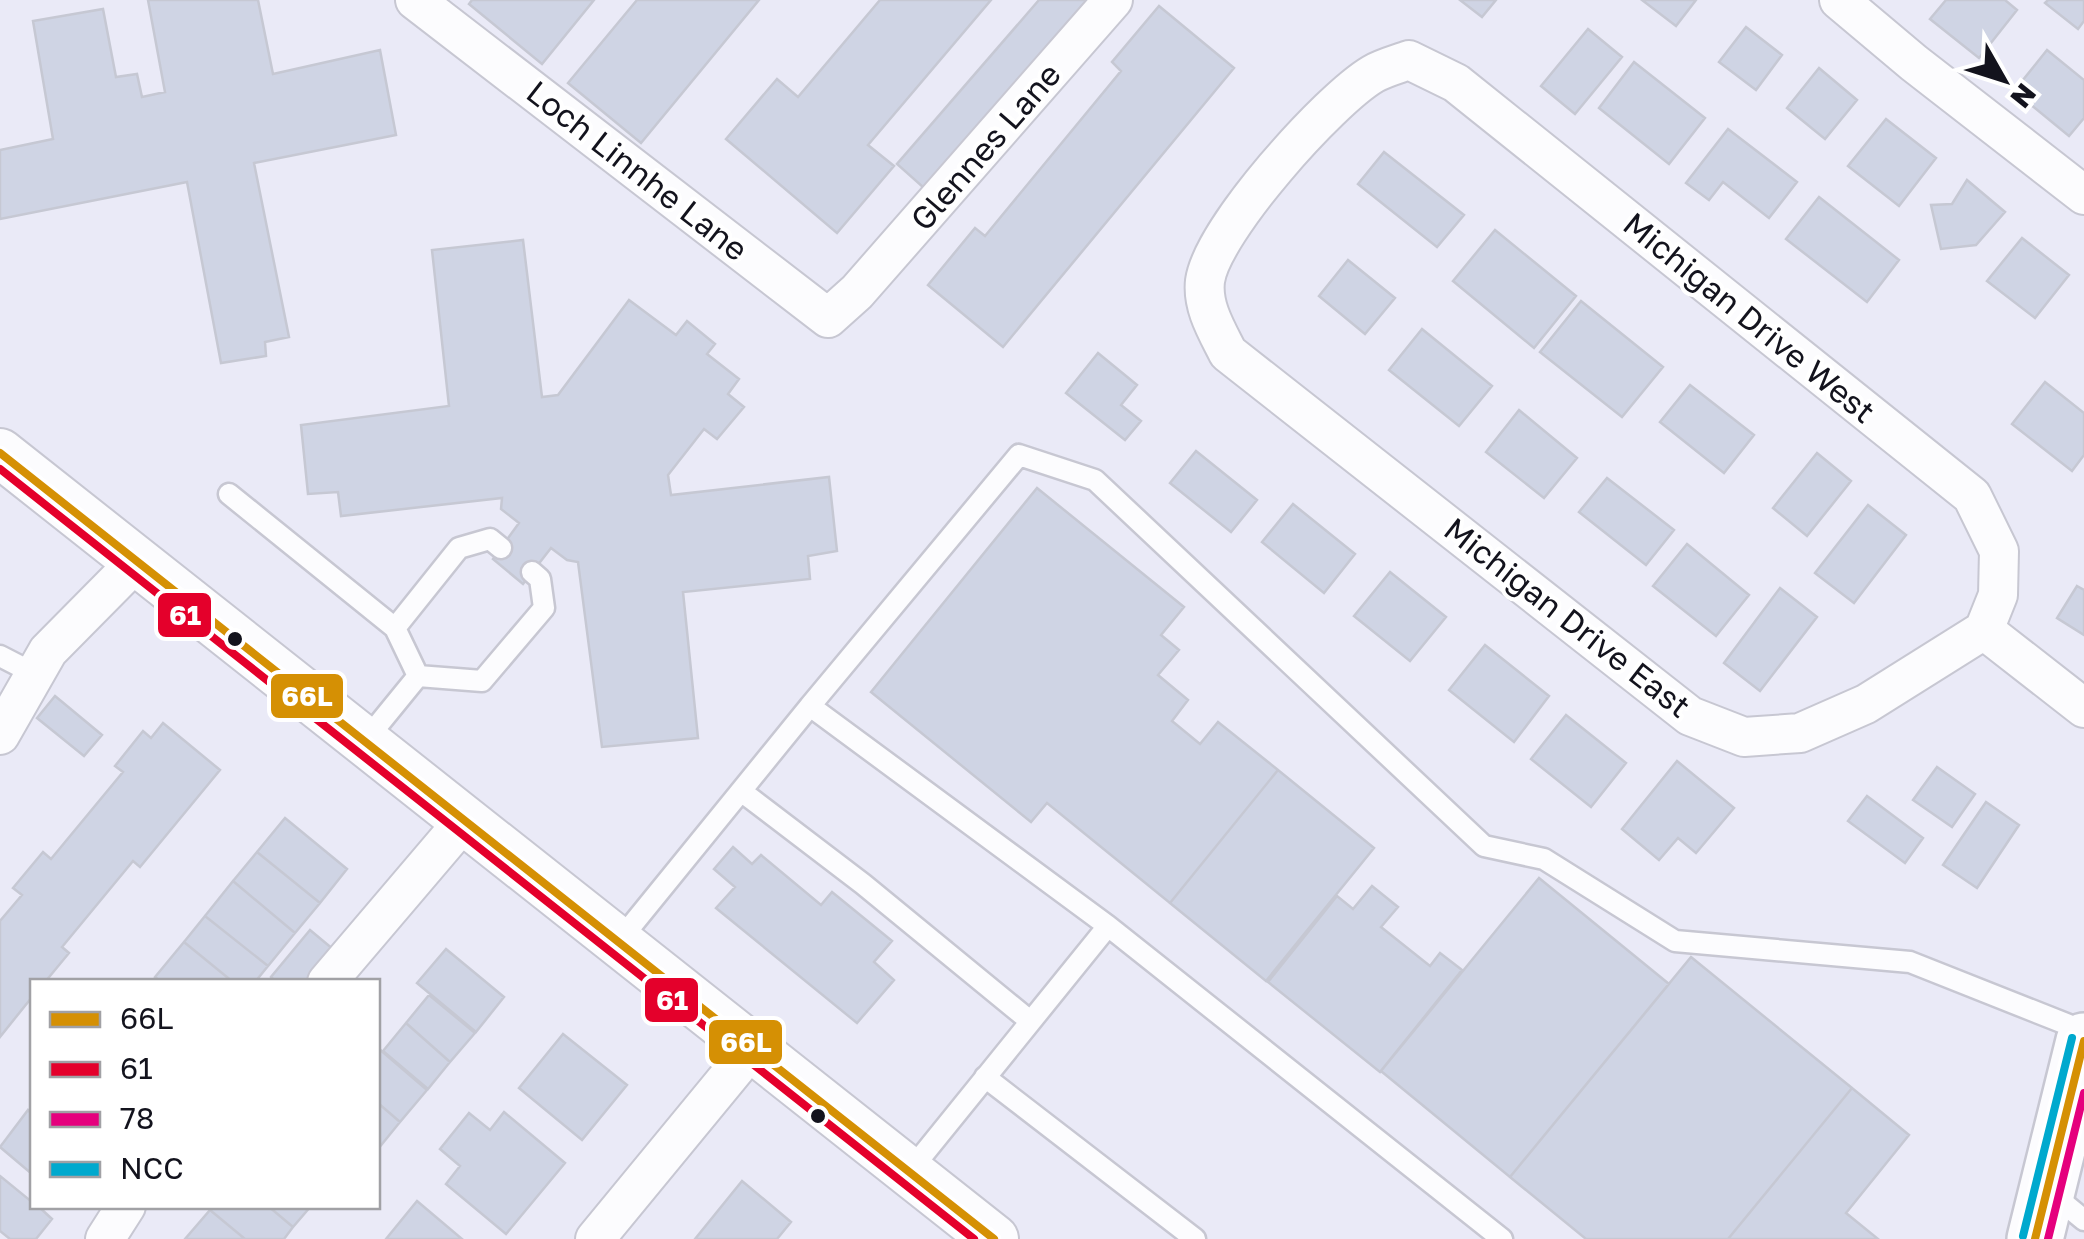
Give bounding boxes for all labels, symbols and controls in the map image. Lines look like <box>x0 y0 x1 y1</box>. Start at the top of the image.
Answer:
north arrow <box>1954 30 2054 130</box>
street label: Glennes Lane <box>902 55 1068 238</box>
street label: Loch Linnhe Lane <box>520 72 756 268</box>
text: N <box>2004 77 2043 115</box>
street label: Michigan Drive West <box>1616 204 1883 430</box>
street label: Michigan Drive East <box>1437 509 1698 725</box>
line badge: 61 <box>156 591 213 639</box>
text: 61 <box>169 598 201 631</box>
unlabelled marker <box>225 629 245 649</box>
line badge: 66L <box>269 672 345 720</box>
text: 66L <box>281 679 333 712</box>
line badge: 61 <box>643 976 700 1024</box>
legend <box>30 979 380 1209</box>
text: 61 <box>656 983 688 1016</box>
text: 66L <box>120 1000 173 1036</box>
line badge: 66L <box>707 1018 784 1066</box>
text: 66L <box>720 1025 772 1058</box>
text: 61 <box>120 1050 153 1086</box>
text: 78 <box>120 1100 154 1136</box>
unlabelled marker <box>808 1106 828 1126</box>
text: NCC <box>120 1150 184 1186</box>

